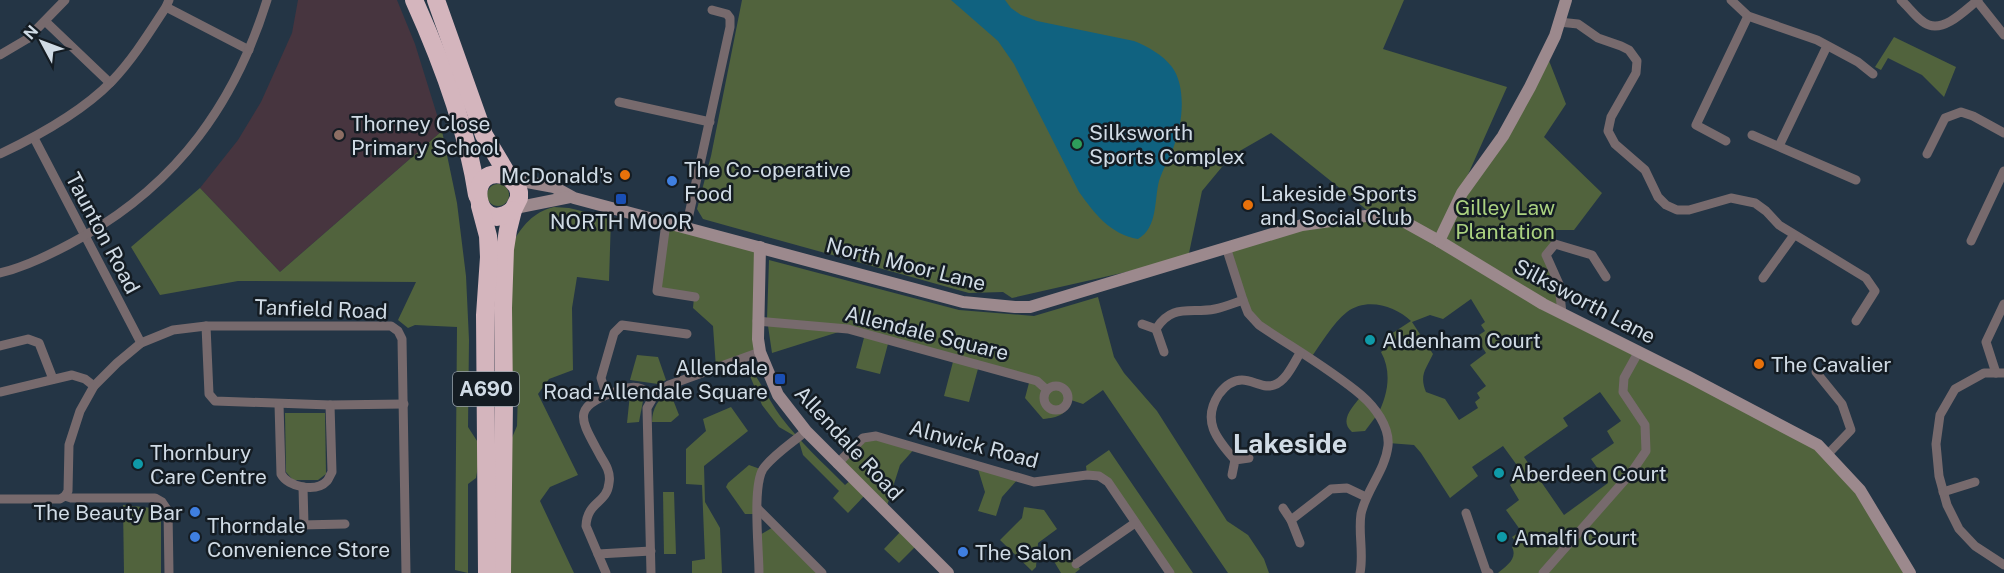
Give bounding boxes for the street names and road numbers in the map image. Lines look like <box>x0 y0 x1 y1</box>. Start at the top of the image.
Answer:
street label: Taunton Road <box>61 168 145 298</box>
street label: North Moor Lane <box>824 232 988 296</box>
street label: Silksworth Lane <box>1510 253 1660 349</box>
street label: Tanfield Road <box>254 294 388 324</box>
street label: Allendale Square <box>842 301 1012 365</box>
road number: A690 <box>453 372 519 406</box>
street label: Allendale Road <box>790 381 908 505</box>
street label: Alnwick Road <box>907 415 1041 473</box>

